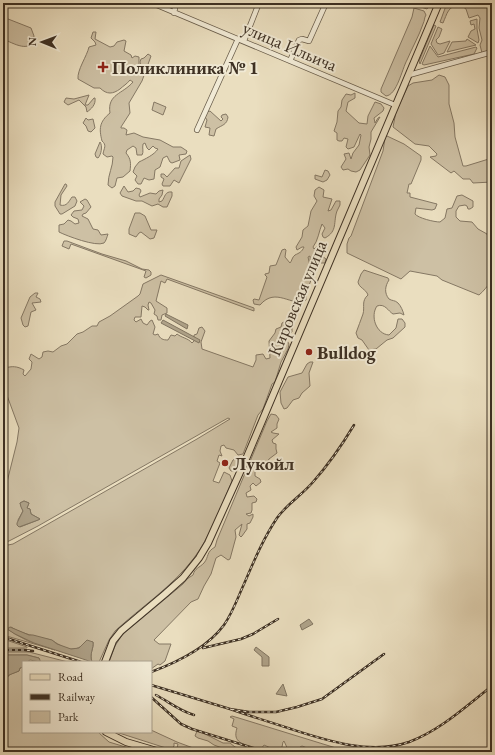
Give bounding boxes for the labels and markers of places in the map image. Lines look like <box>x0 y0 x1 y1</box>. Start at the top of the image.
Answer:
place label: Поликлиника № 1 <box>112 56 259 79</box>
marker: Поликлиника № 1 <box>97 61 109 73</box>
place label: Bulldog <box>317 341 377 364</box>
marker: Bulldog <box>304 347 314 357</box>
place label: Лукойл <box>233 452 294 475</box>
marker: Лукойл <box>220 458 230 468</box>

